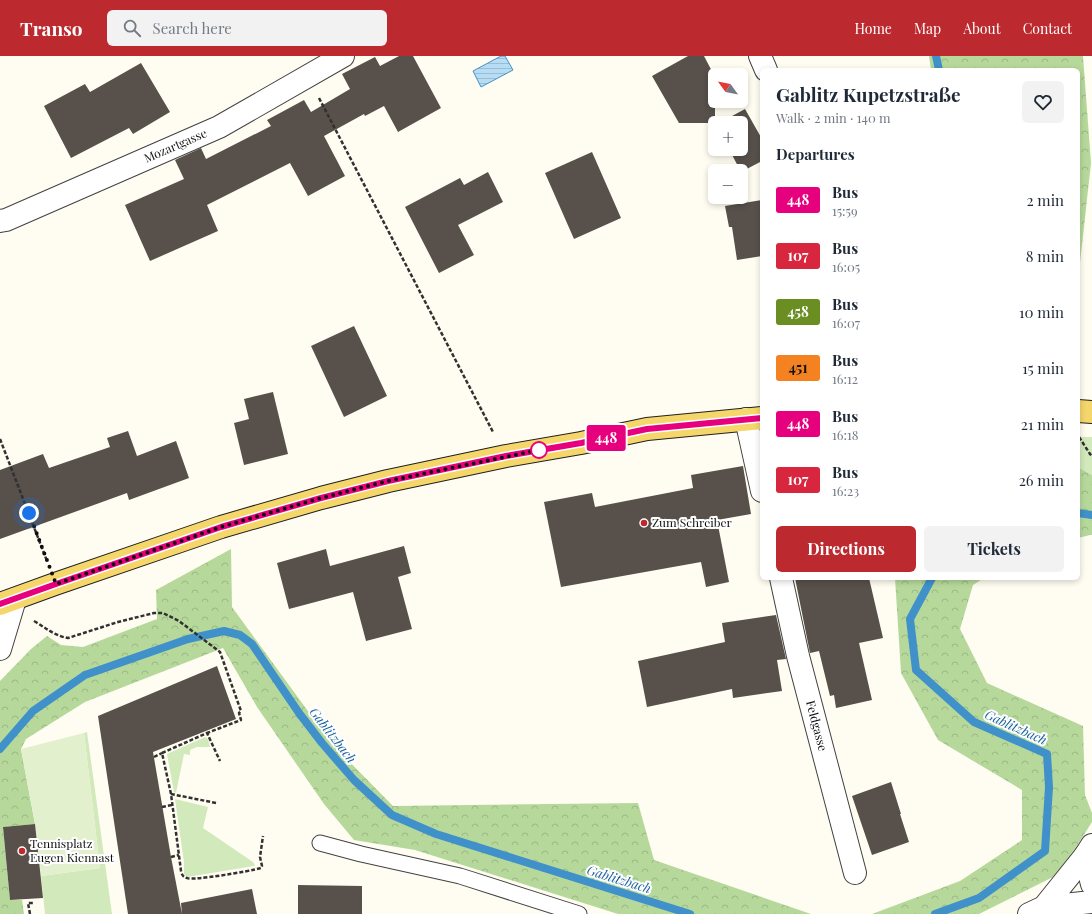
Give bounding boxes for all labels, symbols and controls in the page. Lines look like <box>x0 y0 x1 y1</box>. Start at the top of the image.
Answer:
search box <box>107 10 387 46</box>
text: Transo <box>20 15 83 41</box>
icon: search <box>121 17 143 39</box>
text: Search here <box>153 18 232 38</box>
text: Home <box>854 19 892 38</box>
text: Map <box>914 19 941 38</box>
text: About <box>963 19 1001 38</box>
text: Contact <box>1023 19 1072 38</box>
north arrow <box>708 68 748 108</box>
map controls <box>708 68 748 204</box>
text: Gablitz Kupetzstraße <box>776 81 961 107</box>
button: heart <box>1022 81 1064 123</box>
text: Walk · 2 min · 140 m <box>776 109 891 126</box>
button: + <box>708 116 748 156</box>
street label: Mozartgasse <box>141 124 209 166</box>
text: Departures <box>776 144 855 164</box>
button: − <box>708 164 748 204</box>
text: Bus <box>832 182 858 202</box>
text: 448 <box>787 190 809 209</box>
text: 2 min <box>1026 190 1064 210</box>
text: 15:59 <box>832 202 858 219</box>
text: Bus <box>832 238 858 258</box>
text: 107 <box>788 246 808 265</box>
text: 8 min <box>1026 246 1064 266</box>
text: 16:05 <box>832 258 860 275</box>
text: Bus <box>832 294 858 314</box>
text: 458 <box>787 302 809 321</box>
text: 10 min <box>1019 302 1064 322</box>
text: 16:07 <box>832 314 860 331</box>
text: Bus <box>832 350 858 370</box>
text: 451 <box>788 358 808 377</box>
text: 15 min <box>1022 358 1064 378</box>
text: 16:12 <box>832 370 858 387</box>
text: Bus <box>832 406 858 426</box>
text: 448 <box>787 414 809 433</box>
text: 21 min <box>1021 414 1064 434</box>
line badge: 448 <box>583 425 629 451</box>
text: 16:18 <box>832 426 859 443</box>
text: 448 <box>595 428 617 447</box>
unlabelled marker <box>530 441 548 459</box>
text: Bus <box>832 462 858 482</box>
text: 107 <box>788 470 808 489</box>
text: 26 min <box>1019 470 1064 490</box>
text: 16:23 <box>832 482 859 499</box>
your location <box>19 503 39 523</box>
place label: Zum Schreiber <box>652 514 733 530</box>
marker: Zum Schreiber <box>639 518 649 528</box>
button: Directions <box>776 526 916 572</box>
button: Tickets <box>924 526 1064 572</box>
street label: Feldgasse <box>803 698 832 753</box>
water label: Gablitzbach <box>306 703 360 766</box>
water label: Gablitzbach <box>983 705 1050 748</box>
place label: Tennisplatz Eugen Kiennast <box>30 835 115 865</box>
marker: Tennisplatz Eugen Kiennast <box>17 846 27 856</box>
water label: Gablitzbach <box>585 861 653 896</box>

